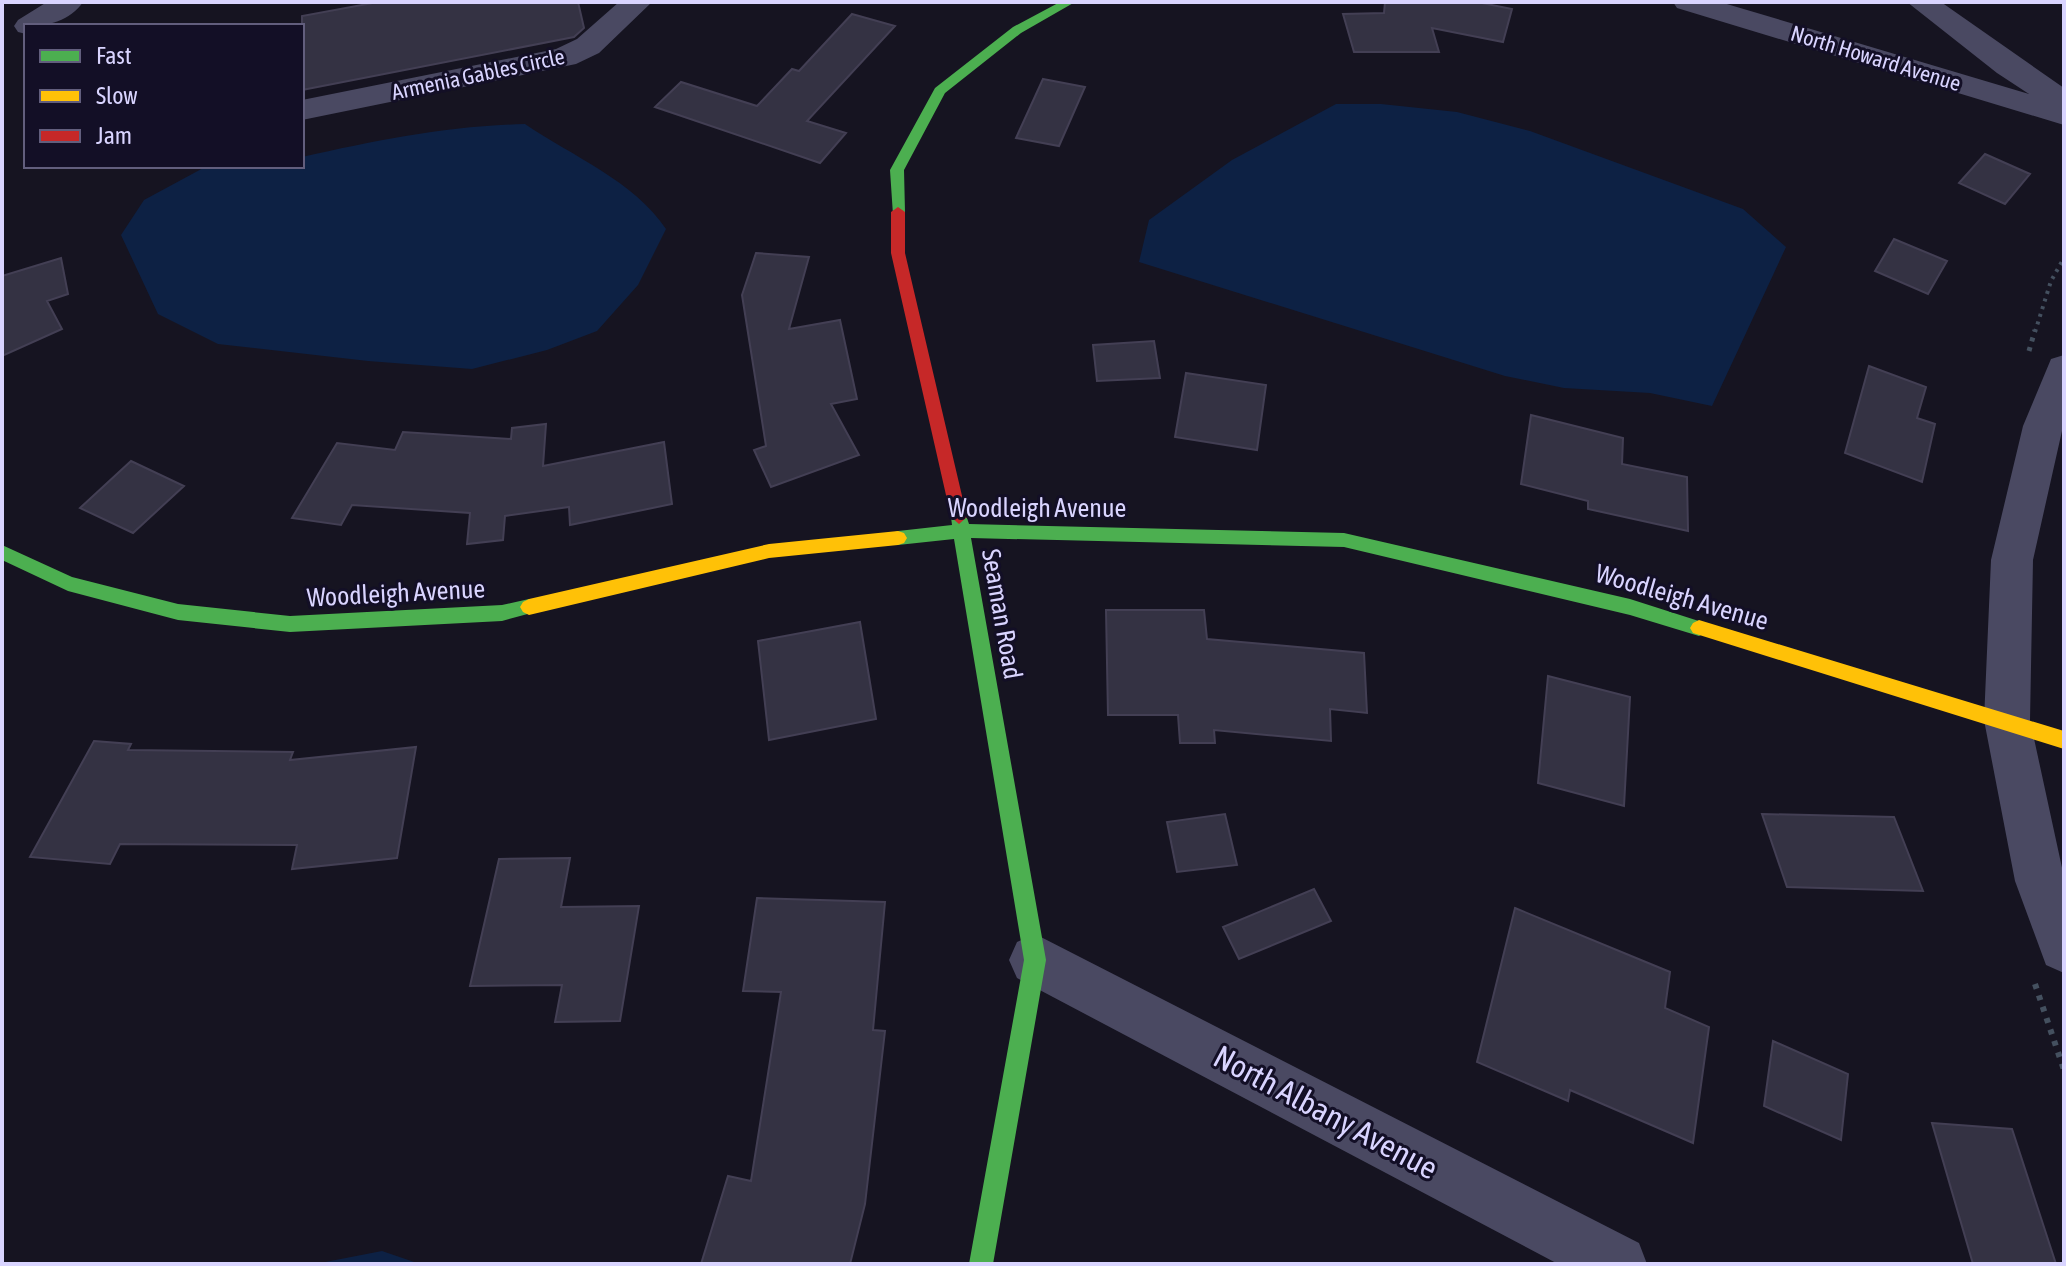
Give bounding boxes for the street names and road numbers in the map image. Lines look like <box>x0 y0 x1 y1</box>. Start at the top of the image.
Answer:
street label: North Howard Avenue <box>1788 20 1964 96</box>
street label: Armenia Gables Circle <box>389 43 567 105</box>
street label: Woodleigh Avenue <box>948 493 1126 523</box>
street label: Seaman Road <box>976 547 1028 681</box>
street label: Woodleigh Avenue <box>1592 558 1772 636</box>
street label: Woodleigh Avenue <box>306 573 486 613</box>
street label: North Albany Avenue <box>1208 1037 1444 1187</box>

